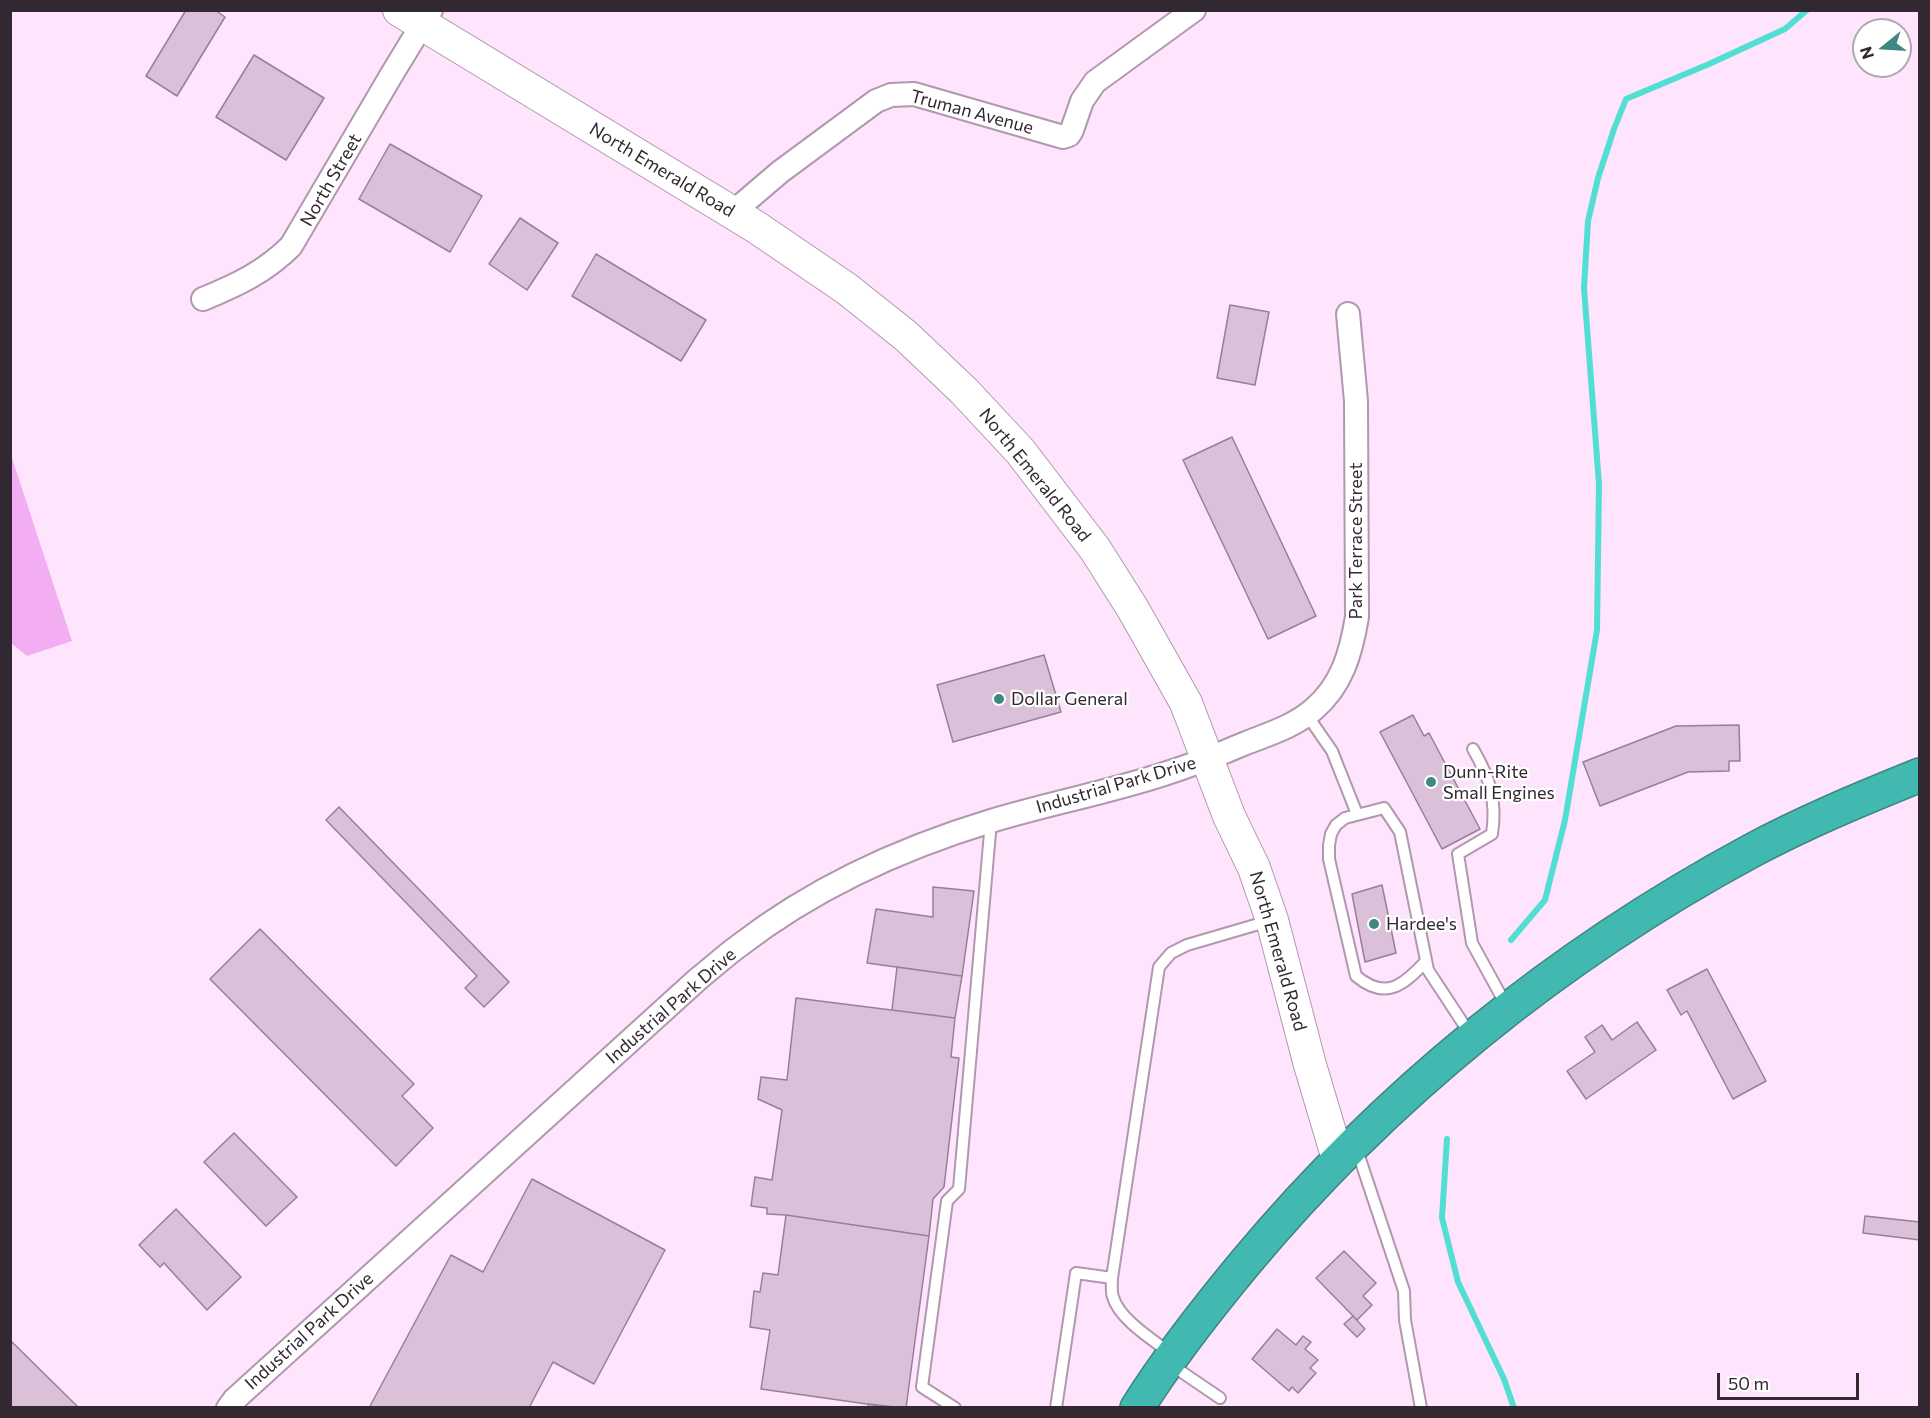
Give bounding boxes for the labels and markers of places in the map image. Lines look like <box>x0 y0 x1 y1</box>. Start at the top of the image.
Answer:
place label: Dollar General <box>1011 688 1128 710</box>
marker: Dollar General <box>992 692 1006 706</box>
place label: Dunn-Rite Small Engines <box>1443 761 1555 804</box>
marker: Dunn-Rite Small Engines <box>1424 775 1438 789</box>
place label: Hardee's <box>1386 913 1457 935</box>
marker: Hardee's <box>1367 917 1381 931</box>

